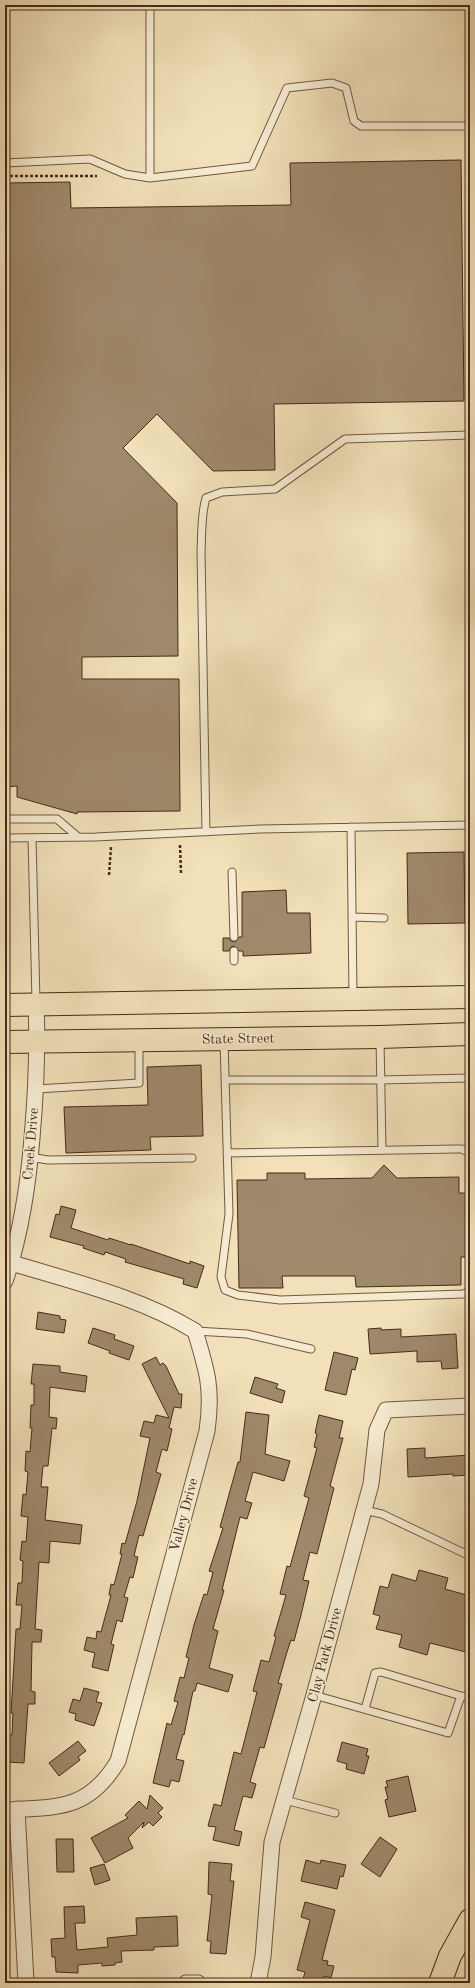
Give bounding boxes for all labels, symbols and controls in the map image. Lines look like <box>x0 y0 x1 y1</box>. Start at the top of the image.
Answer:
street label: State Street <box>201 1031 275 1047</box>
street label: Creek Drive <box>21 1107 41 1181</box>
street label: Valley Drive <box>167 1477 201 1553</box>
street label: Clay Park Drive <box>306 1606 344 1704</box>

